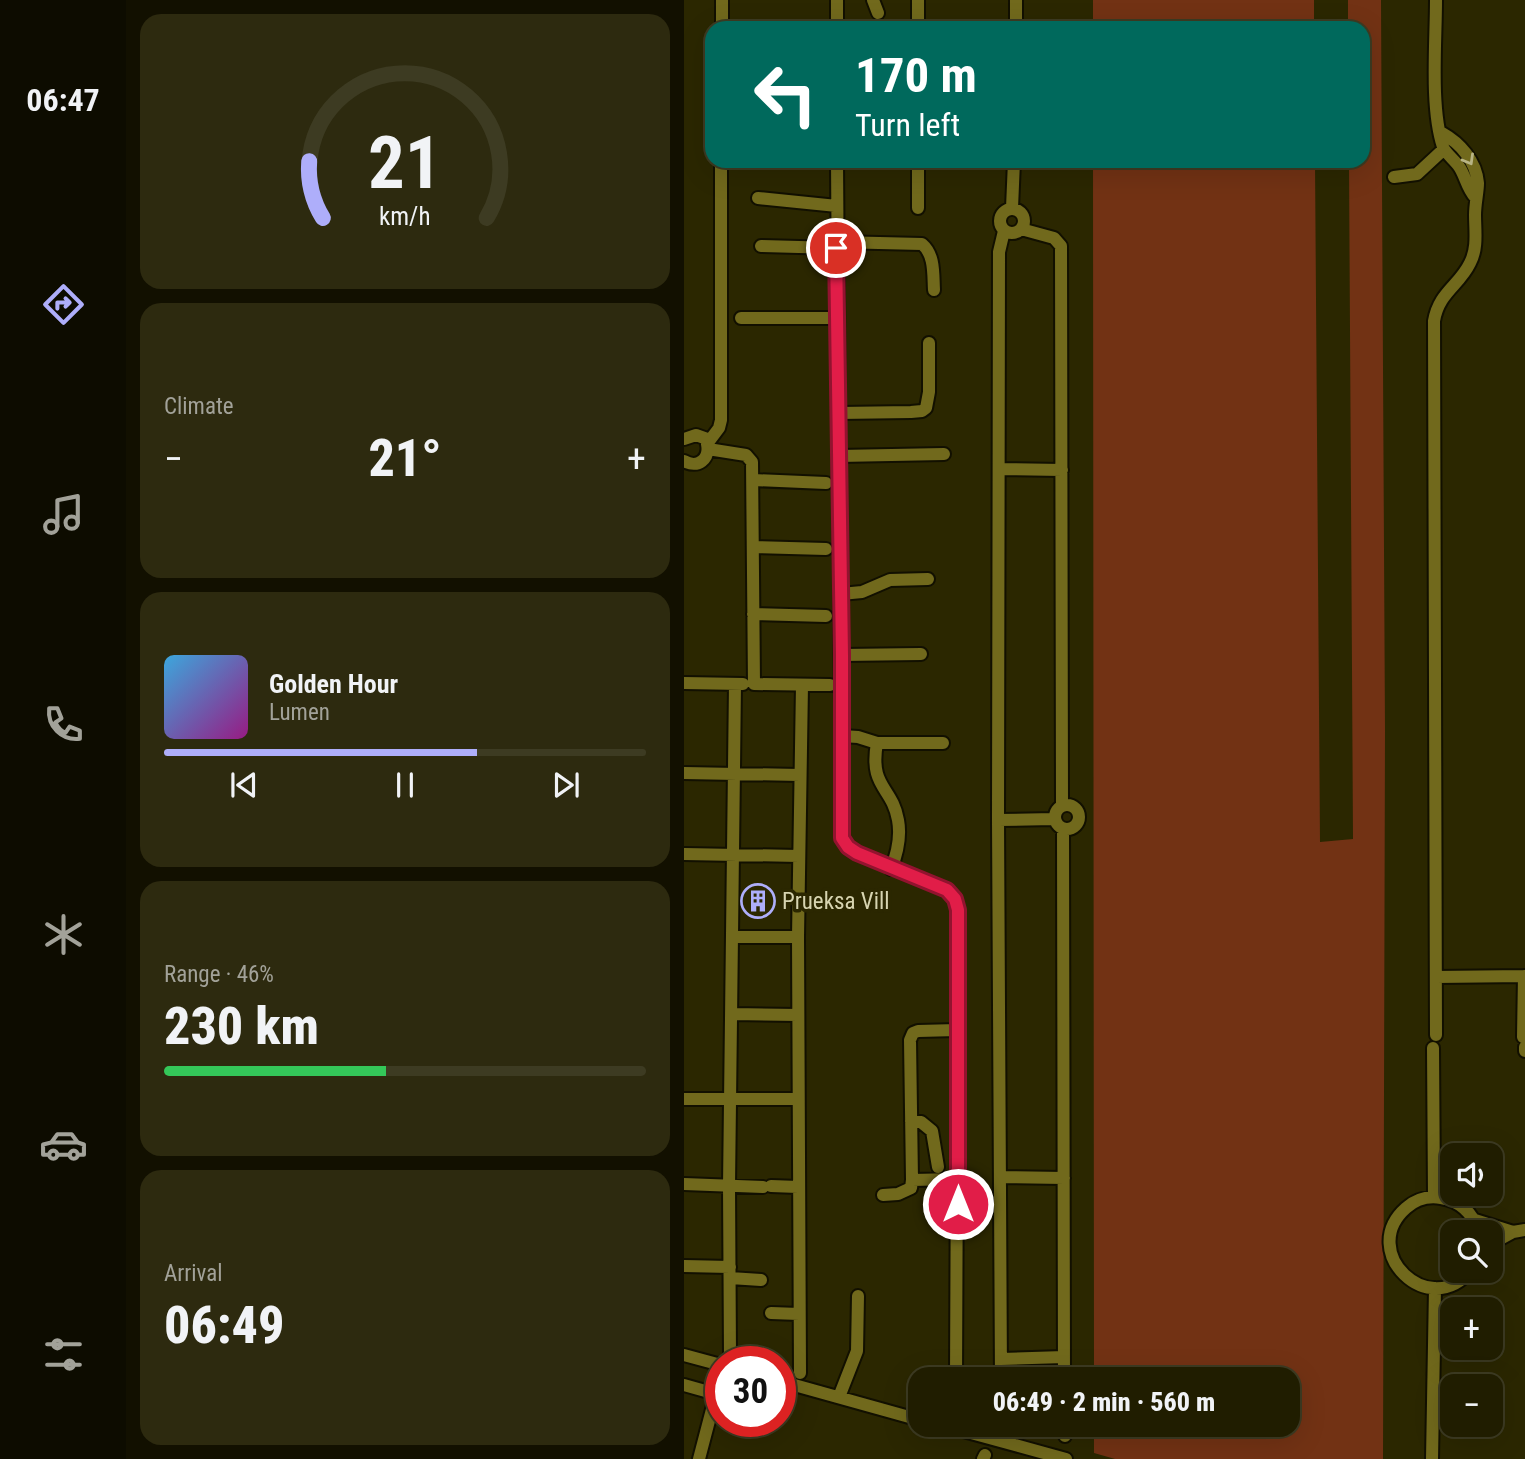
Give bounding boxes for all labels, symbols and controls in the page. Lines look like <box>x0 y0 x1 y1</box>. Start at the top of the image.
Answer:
text: 170 m <box>855 47 977 104</box>
icon: left <box>740 49 831 140</box>
text: 06:47 <box>26 81 100 119</box>
text: Turn left <box>855 106 960 144</box>
text: 21 <box>368 120 442 206</box>
one-way arrow <box>1461 152 1474 165</box>
text: km/h <box>379 201 431 230</box>
pin <box>806 218 866 278</box>
icon: arrive <box>817 229 855 267</box>
icon: directions <box>39 280 88 329</box>
text: Climate <box>164 393 234 420</box>
text: 21° <box>368 428 442 489</box>
text: − <box>164 437 183 481</box>
text: + <box>627 437 646 481</box>
icon: music <box>39 490 88 539</box>
text: Golden Hour <box>269 669 398 699</box>
text: Lumen <box>269 699 330 726</box>
icon: phone <box>39 700 88 749</box>
icon: previous <box>225 766 263 804</box>
icon: pause <box>386 766 424 804</box>
icon: next <box>547 766 585 804</box>
building icon: Prueksa Vill <box>739 882 777 920</box>
place label: Prueksa Vill <box>782 888 890 915</box>
icon: climate <box>39 910 88 959</box>
text: Range · 46% <box>164 961 274 988</box>
text: 230 km <box>164 996 319 1057</box>
icon: car <box>39 1120 88 1169</box>
map controls <box>1440 1143 1503 1437</box>
button: sound <box>1440 1143 1503 1206</box>
position arrow <box>921 1167 995 1241</box>
button: search <box>1440 1220 1503 1283</box>
text: Arrival <box>164 1260 223 1287</box>
text: 06:49 <box>164 1295 284 1356</box>
button: + <box>1440 1297 1503 1360</box>
icon: filters <box>39 1330 88 1379</box>
speed limit sign: 30 <box>705 1346 796 1437</box>
button: − <box>1440 1374 1503 1437</box>
text: 06:49 · 2 min · 560 m <box>993 1387 1215 1417</box>

